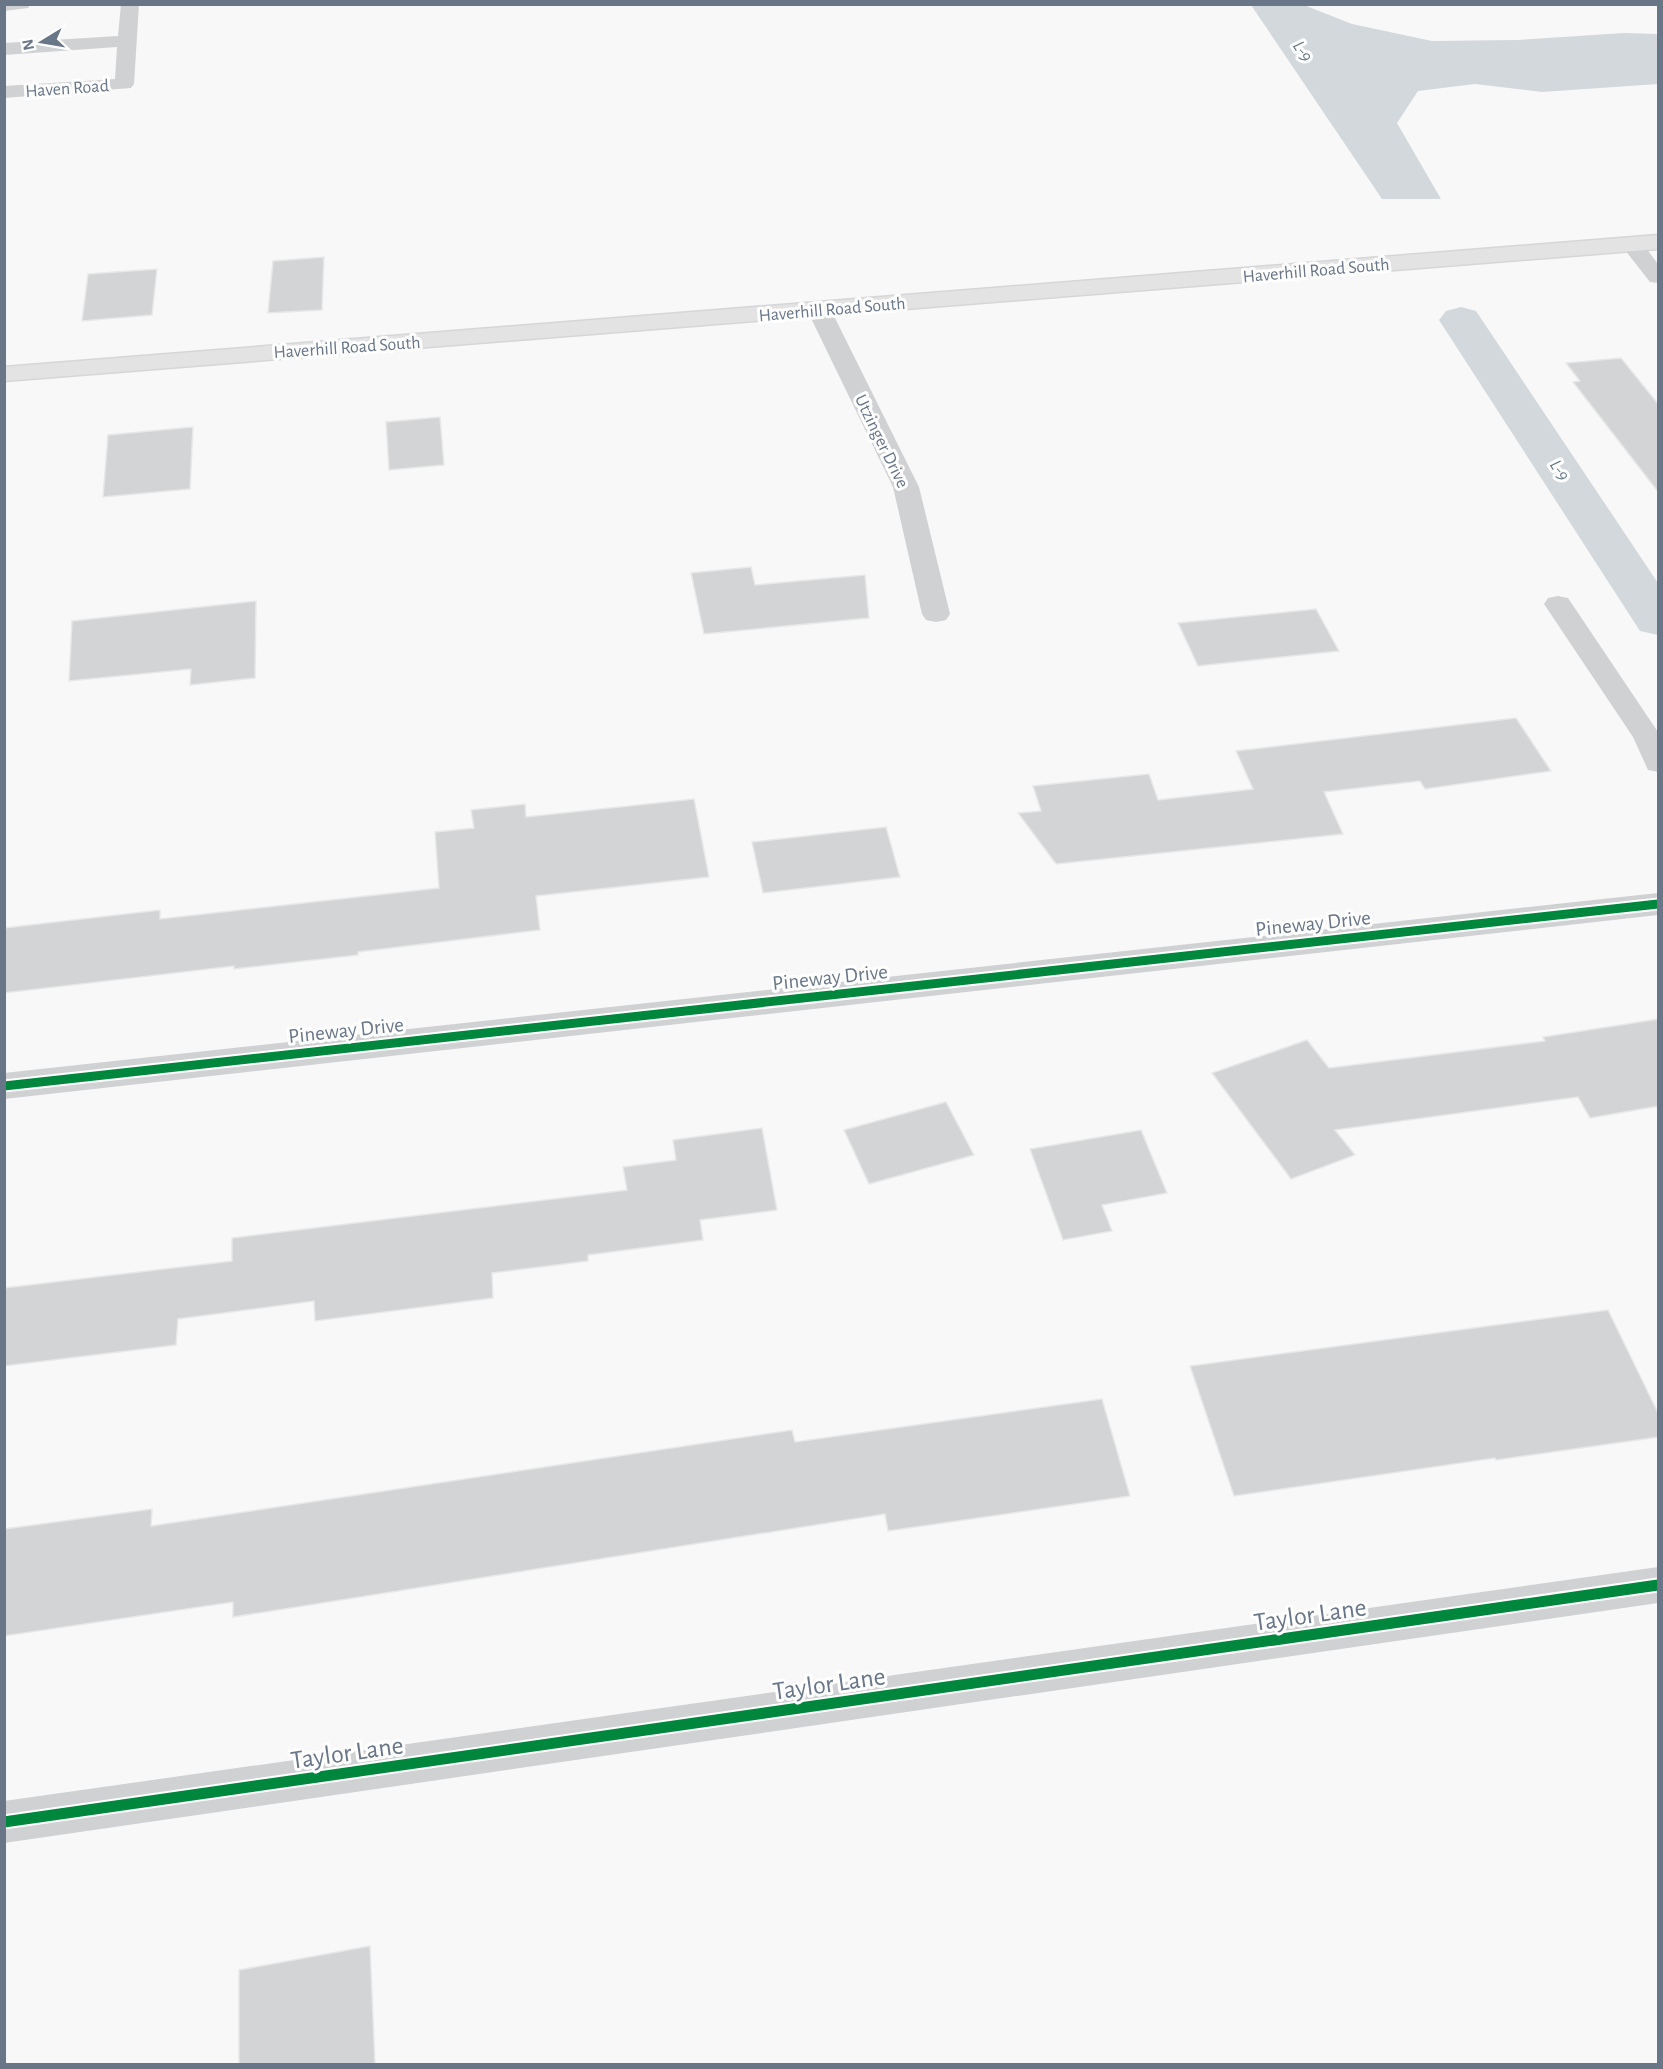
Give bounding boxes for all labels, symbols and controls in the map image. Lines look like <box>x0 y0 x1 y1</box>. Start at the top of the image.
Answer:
north arrow <box>12 12 72 72</box>
text: N <box>19 38 37 52</box>
water label: L-9 <box>1289 38 1315 65</box>
street label: Haven Road <box>25 77 109 101</box>
street label: Haverhill Road South <box>1242 256 1390 286</box>
street label: Haverhill Road South <box>758 295 906 325</box>
street label: Haverhill Road South <box>273 334 421 362</box>
street label: Utzinger Drive <box>851 392 911 491</box>
water label: L-9 <box>1546 457 1572 484</box>
street label: Pineway Drive <box>1254 907 1372 940</box>
street label: Pineway Drive <box>771 961 889 994</box>
street label: Pineway Drive <box>287 1014 405 1047</box>
street label: Taylor Lane <box>1252 1594 1368 1636</box>
street label: Taylor Lane <box>771 1663 887 1705</box>
street label: Taylor Lane <box>289 1732 405 1774</box>

